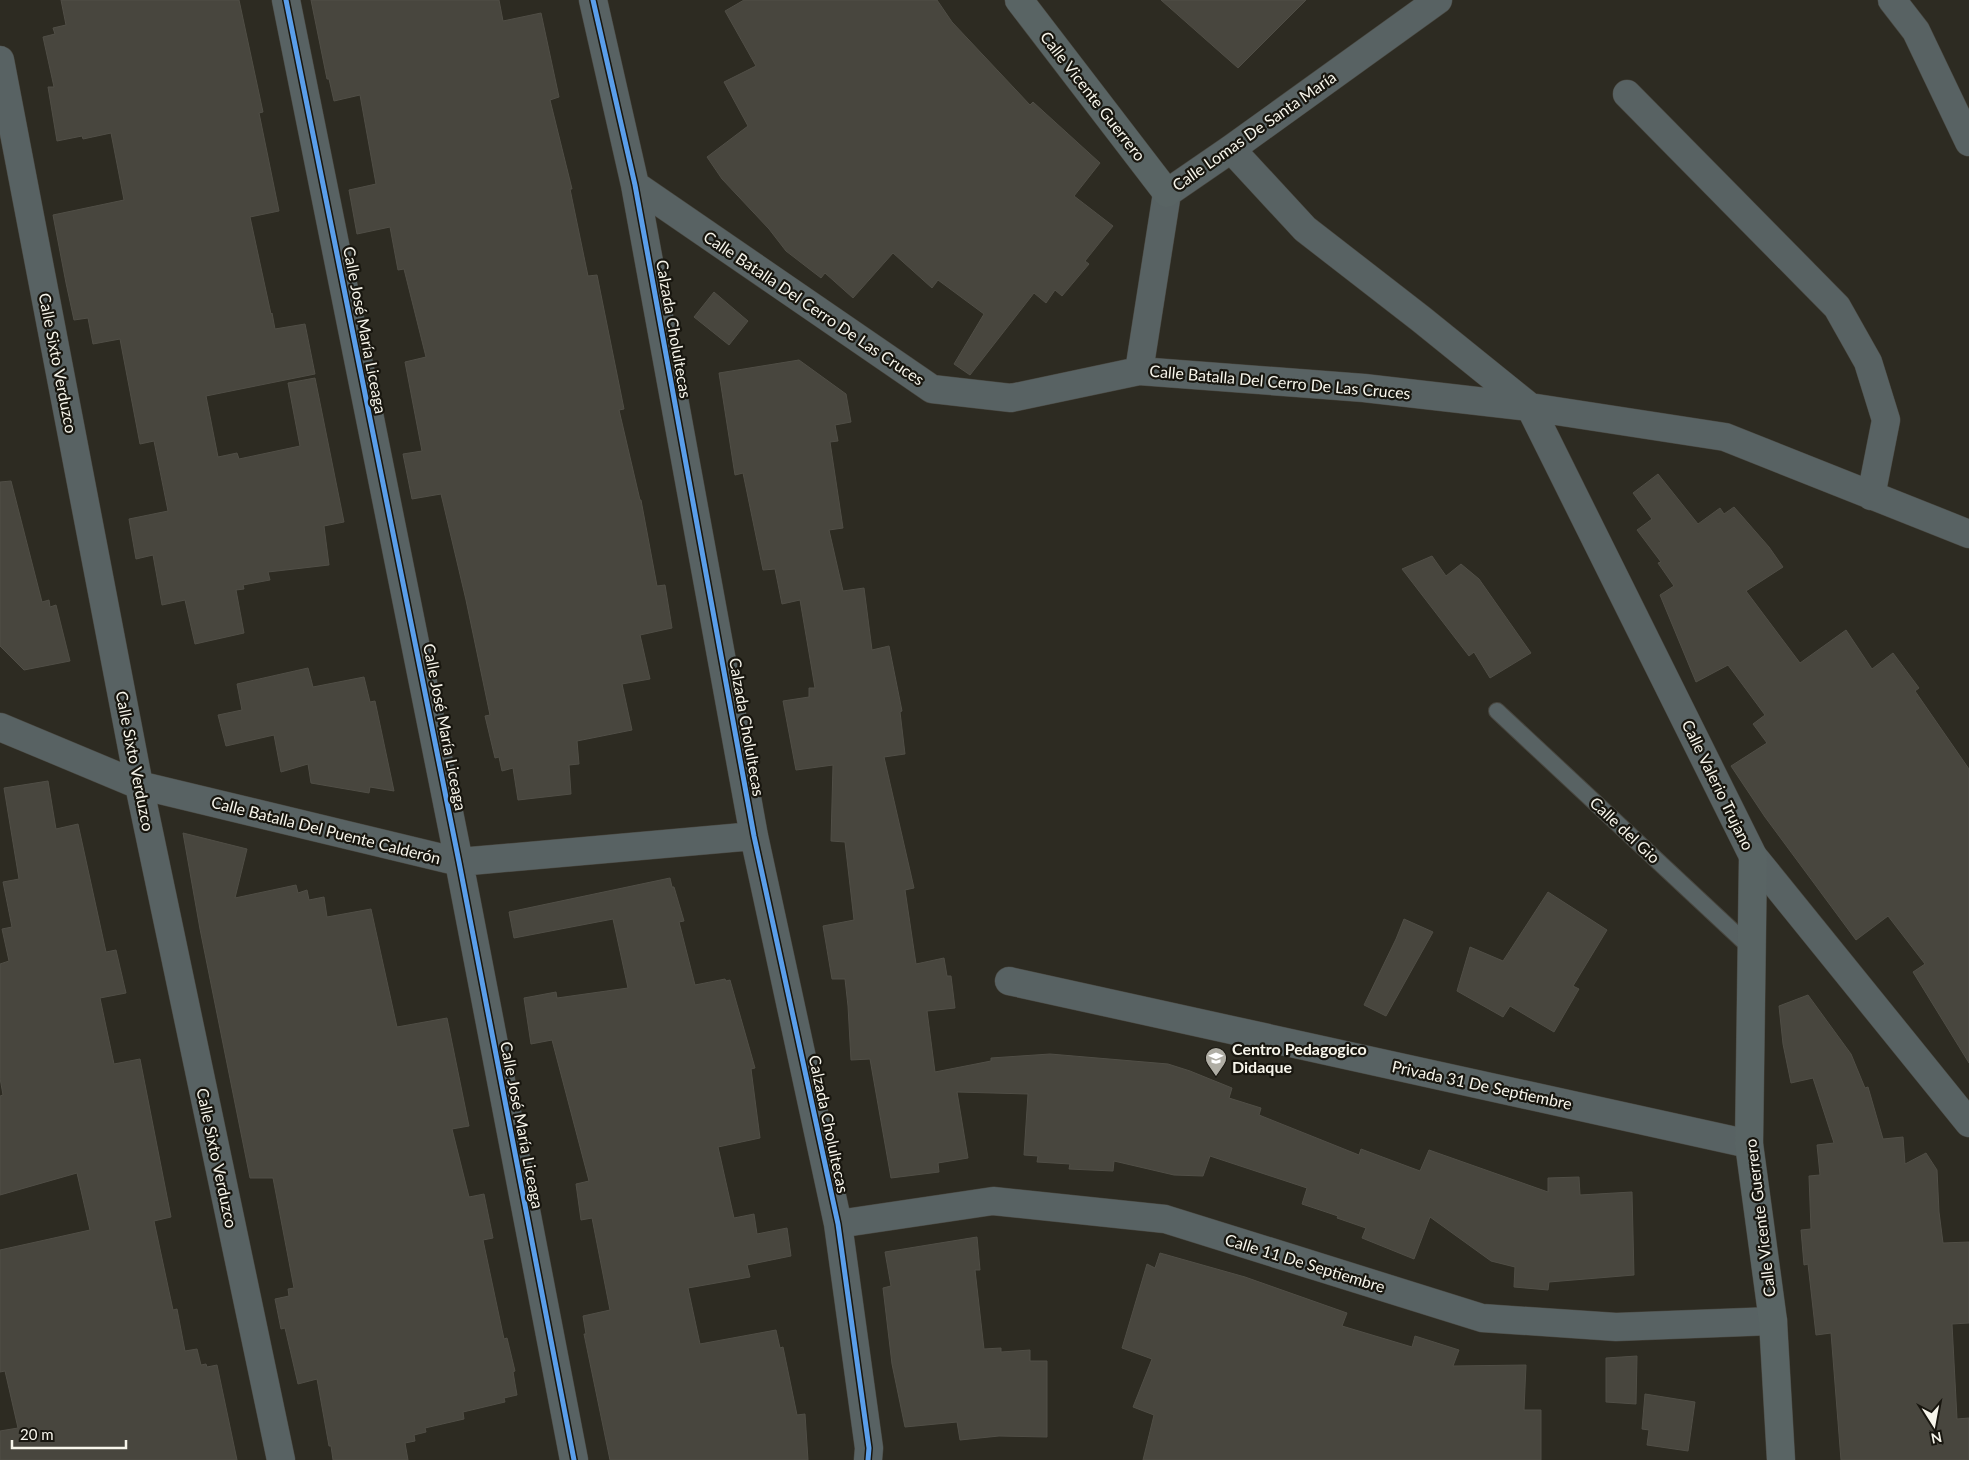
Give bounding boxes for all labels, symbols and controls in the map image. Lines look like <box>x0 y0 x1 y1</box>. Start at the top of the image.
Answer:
street label: Calle Vicente Guerrero <box>1037 27 1150 164</box>
street label: Calle Lomas De Santa María <box>1168 67 1339 194</box>
street label: Calle Batalla Del Cerro De Las Cruces <box>700 226 928 389</box>
street label: Calle José María Liceaga <box>340 245 391 415</box>
street label: Calzada Cholultecas <box>653 258 696 400</box>
street label: Calle Sixto Verduzco <box>36 291 81 435</box>
street label: Calle Batalla Del Cerro De Las Cruces <box>1149 361 1411 402</box>
street label: Calle José María Liceaga <box>420 642 471 812</box>
street label: Calzada Cholultecas <box>726 656 769 798</box>
street label: Calle Sixto Verduzco <box>113 689 158 833</box>
street label: Calle Valerio Trujano <box>1679 717 1758 853</box>
street label: Calle Batalla Del Puente Calderón <box>209 792 443 867</box>
street label: Calle del Gio <box>1586 792 1664 867</box>
place label: Centro Pedagogico Didaque <box>1232 1039 1367 1076</box>
street label: Calle José María Liceaga <box>497 1040 548 1210</box>
school or university icon: Centro Pedagogico Didaque <box>1204 1046 1228 1077</box>
street label: Calzada Cholultecas <box>806 1053 853 1195</box>
street label: Privada 31 De Septiembre <box>1390 1056 1574 1113</box>
street label: Calle Sixto Verduzco <box>193 1086 242 1230</box>
street label: Calle Vicente Guerrero <box>1740 1138 1779 1298</box>
street label: Calle 11 De Septiembre <box>1223 1229 1387 1296</box>
north arrow <box>1909 1400 1959 1450</box>
scale bar <box>12 1418 126 1450</box>
text: 20 m <box>20 1425 54 1443</box>
text: N <box>1930 1429 1943 1448</box>

